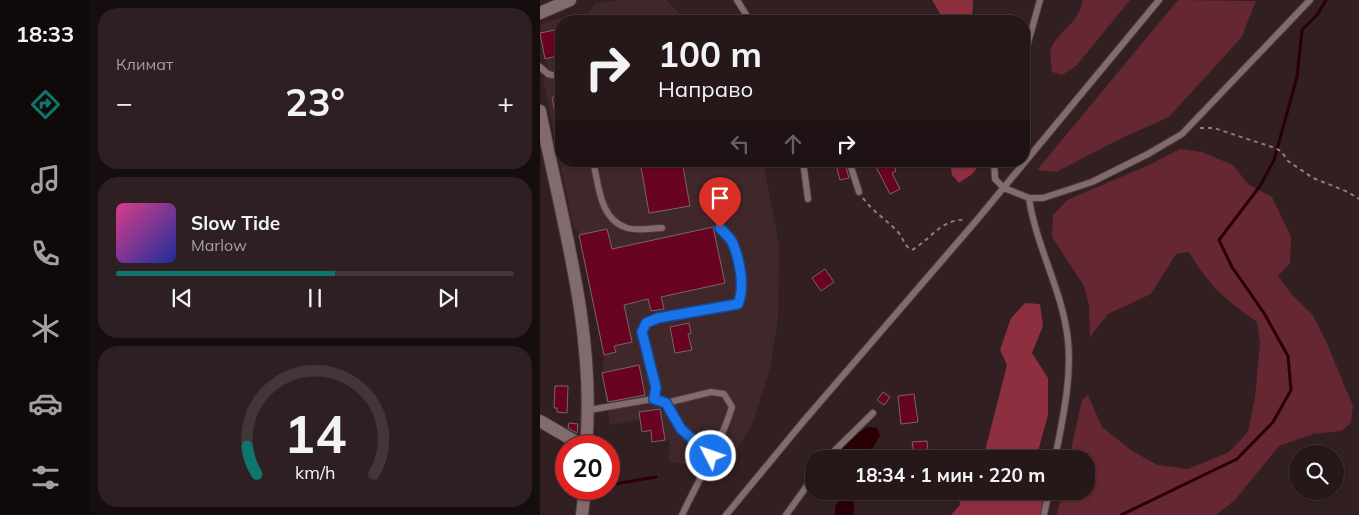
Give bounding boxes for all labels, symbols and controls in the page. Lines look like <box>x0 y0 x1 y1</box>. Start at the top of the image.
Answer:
text: 18:33 <box>16 20 74 48</box>
text: 100 m <box>658 32 762 76</box>
icon: right <box>575 35 640 100</box>
text: Климат <box>116 54 173 74</box>
text: Направо <box>658 75 753 103</box>
text: 23° <box>285 78 345 126</box>
text: − <box>116 85 133 120</box>
text: + <box>497 85 514 120</box>
icon: directions <box>28 87 63 122</box>
icon: left <box>726 130 754 158</box>
icon: ahead <box>779 130 807 158</box>
icon: right <box>832 130 860 158</box>
icon: music <box>28 162 63 197</box>
pin <box>699 177 741 228</box>
icon: arrive <box>706 184 734 212</box>
text: Slow Tide <box>191 211 280 235</box>
text: Marlow <box>191 235 247 255</box>
icon: phone <box>28 236 63 271</box>
icon: previous <box>168 284 196 312</box>
icon: pause <box>301 284 329 312</box>
icon: next <box>434 284 462 312</box>
icon: climate <box>28 311 63 346</box>
icon: car <box>28 386 63 421</box>
text: 14 <box>284 401 346 466</box>
position arrow <box>684 429 736 481</box>
speed limit sign: 20 <box>555 435 620 500</box>
map controls <box>1289 445 1344 500</box>
button: search <box>1289 445 1344 500</box>
icon: filters <box>28 460 63 495</box>
text: km/h <box>295 461 335 483</box>
text: 18:34 · 1 мин · 220 m <box>855 463 1045 487</box>

